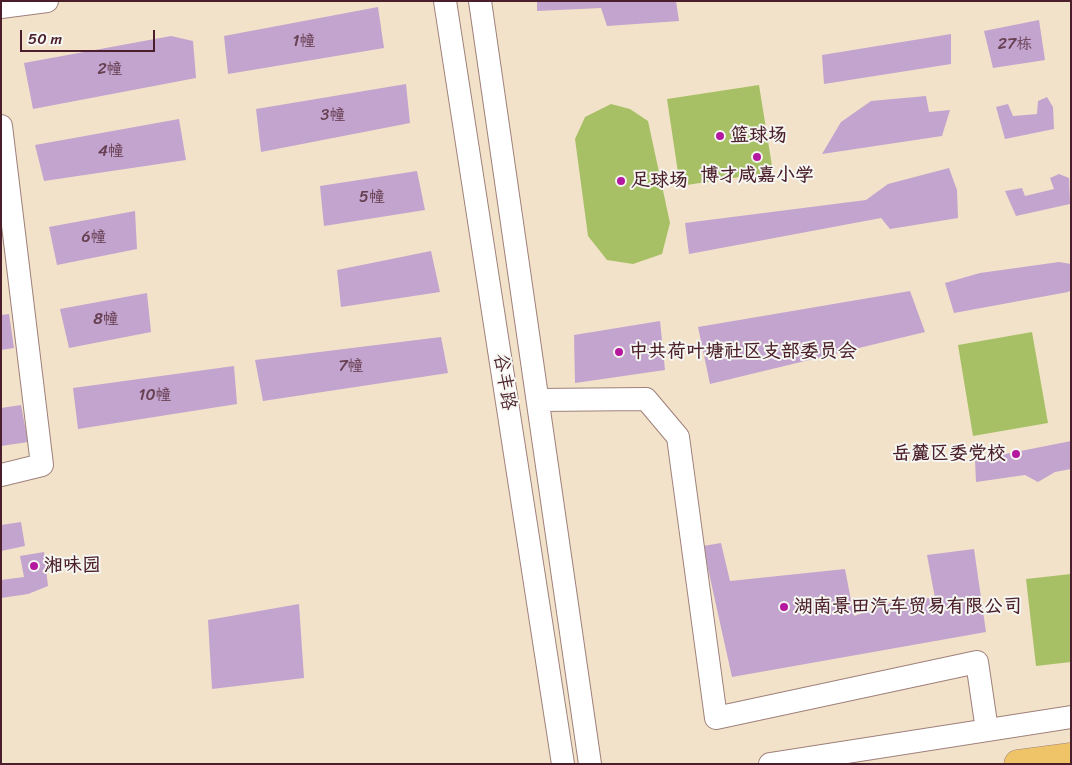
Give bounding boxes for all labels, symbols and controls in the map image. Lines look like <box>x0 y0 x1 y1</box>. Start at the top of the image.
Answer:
scale bar <box>22 20 158 52</box>
text: 50 m <box>28 26 62 52</box>
house number: 1幢 <box>293 32 315 52</box>
house number: 27栋 <box>998 35 1032 55</box>
house number: 2幢 <box>97 60 123 80</box>
house number: 3幢 <box>321 106 345 126</box>
place label: 篮球场 <box>730 125 787 147</box>
marker: 篮球场 <box>714 130 726 142</box>
house number: 4幢 <box>98 142 124 162</box>
marker: 博才咸嘉小学 <box>751 151 763 163</box>
place label: 博才咸嘉小学 <box>700 165 814 187</box>
place label: 足球场 <box>631 170 688 192</box>
marker: 足球场 <box>615 175 627 187</box>
house number: 5幢 <box>359 188 385 208</box>
house number: 6幢 <box>81 228 107 248</box>
house number: 8幢 <box>93 310 119 330</box>
place label: 中共荷叶塘社区支部委员会 <box>629 341 857 363</box>
marker: 中共荷叶塘社区支部委员会 <box>613 346 625 358</box>
street label: 谷丰路 <box>488 352 520 412</box>
house number: 7幢 <box>338 357 364 377</box>
house number: 10幢 <box>139 386 171 406</box>
place label: 岳麓区委党校 <box>892 443 1006 465</box>
marker: 岳麓区委党校 <box>1010 448 1022 460</box>
place label: 湘味园 <box>44 555 101 577</box>
marker: 湘味园 <box>28 560 40 572</box>
place label: 湖南景田汽车贸易有限公司 <box>794 596 1022 618</box>
marker: 湖南景田汽车贸易有限公司 <box>778 601 790 613</box>

